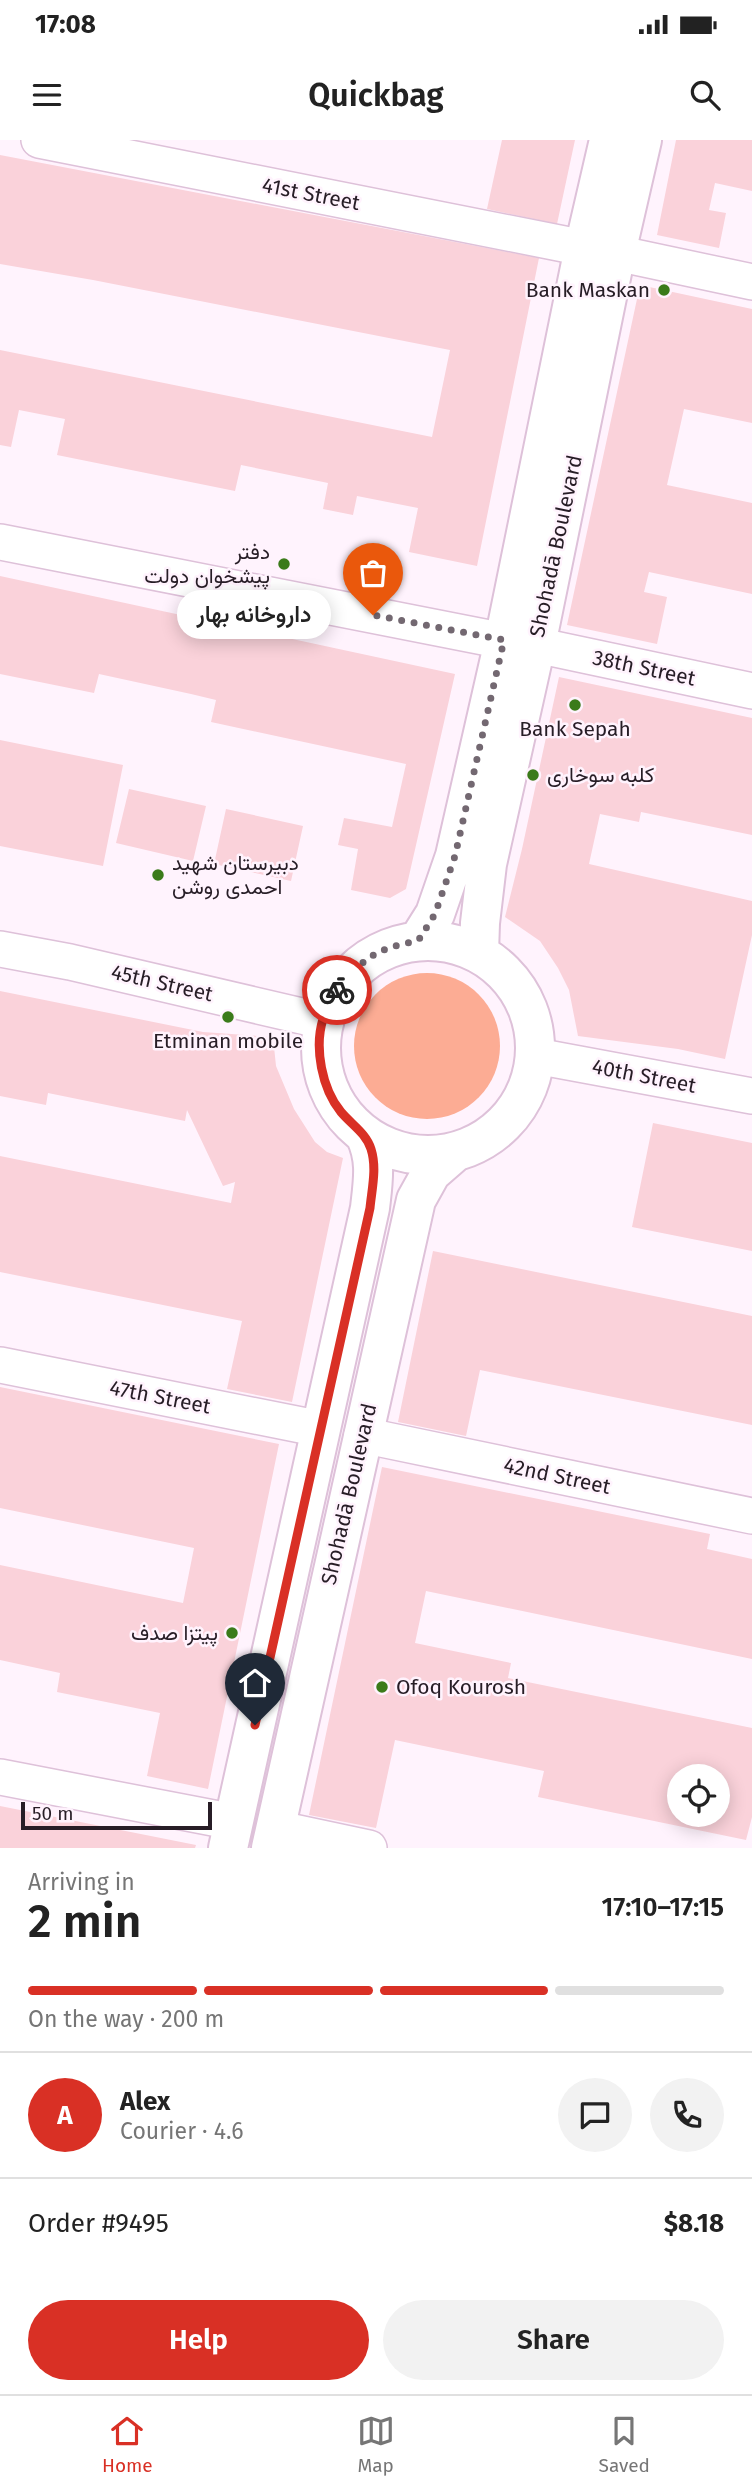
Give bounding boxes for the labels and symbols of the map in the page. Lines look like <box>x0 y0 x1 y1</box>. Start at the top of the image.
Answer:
street label: 41st Street <box>260 172 362 216</box>
place label: Bank Maskan <box>526 277 650 303</box>
marker: Bank Maskan <box>656 282 672 298</box>
street label: Shohadā Boulevard <box>524 453 588 639</box>
place label: دفتر پیشخوان دولت <box>144 539 270 590</box>
pin <box>343 543 403 615</box>
marker: دفتر پیشخوان دولت <box>276 556 292 572</box>
callout: داروخانه بهار <box>177 590 331 640</box>
street label: 38th Street <box>590 644 698 692</box>
marker: Bank Sepah <box>567 697 583 713</box>
place label: Bank Sepah <box>519 716 631 742</box>
place label: کلبه سوخاری <box>547 762 654 788</box>
marker: کلبه سوخاری <box>525 767 541 783</box>
place label: دبیرستان شهید احمدی روشن <box>172 850 299 900</box>
marker: دبیرستان شهید احمدی روشن <box>150 867 166 883</box>
courier <box>302 955 372 1025</box>
street label: 45th Street <box>109 959 216 1007</box>
marker: Etminan mobile <box>220 1009 236 1025</box>
place label: Etminan mobile <box>153 1028 303 1054</box>
street label: 40th Street <box>590 1053 699 1099</box>
street label: 47th Street <box>107 1374 213 1420</box>
street label: Shohadā Boulevard <box>315 1401 383 1587</box>
street label: 42nd Street <box>501 1452 613 1500</box>
place label: پیتزا صدف <box>131 1620 218 1647</box>
marker: پیتزا صدف <box>224 1625 240 1641</box>
pin <box>225 1653 285 1725</box>
place label: Ofoq Kourosh <box>396 1674 526 1700</box>
marker: Ofoq Kourosh <box>374 1679 390 1695</box>
scale bar <box>21 1799 212 1831</box>

